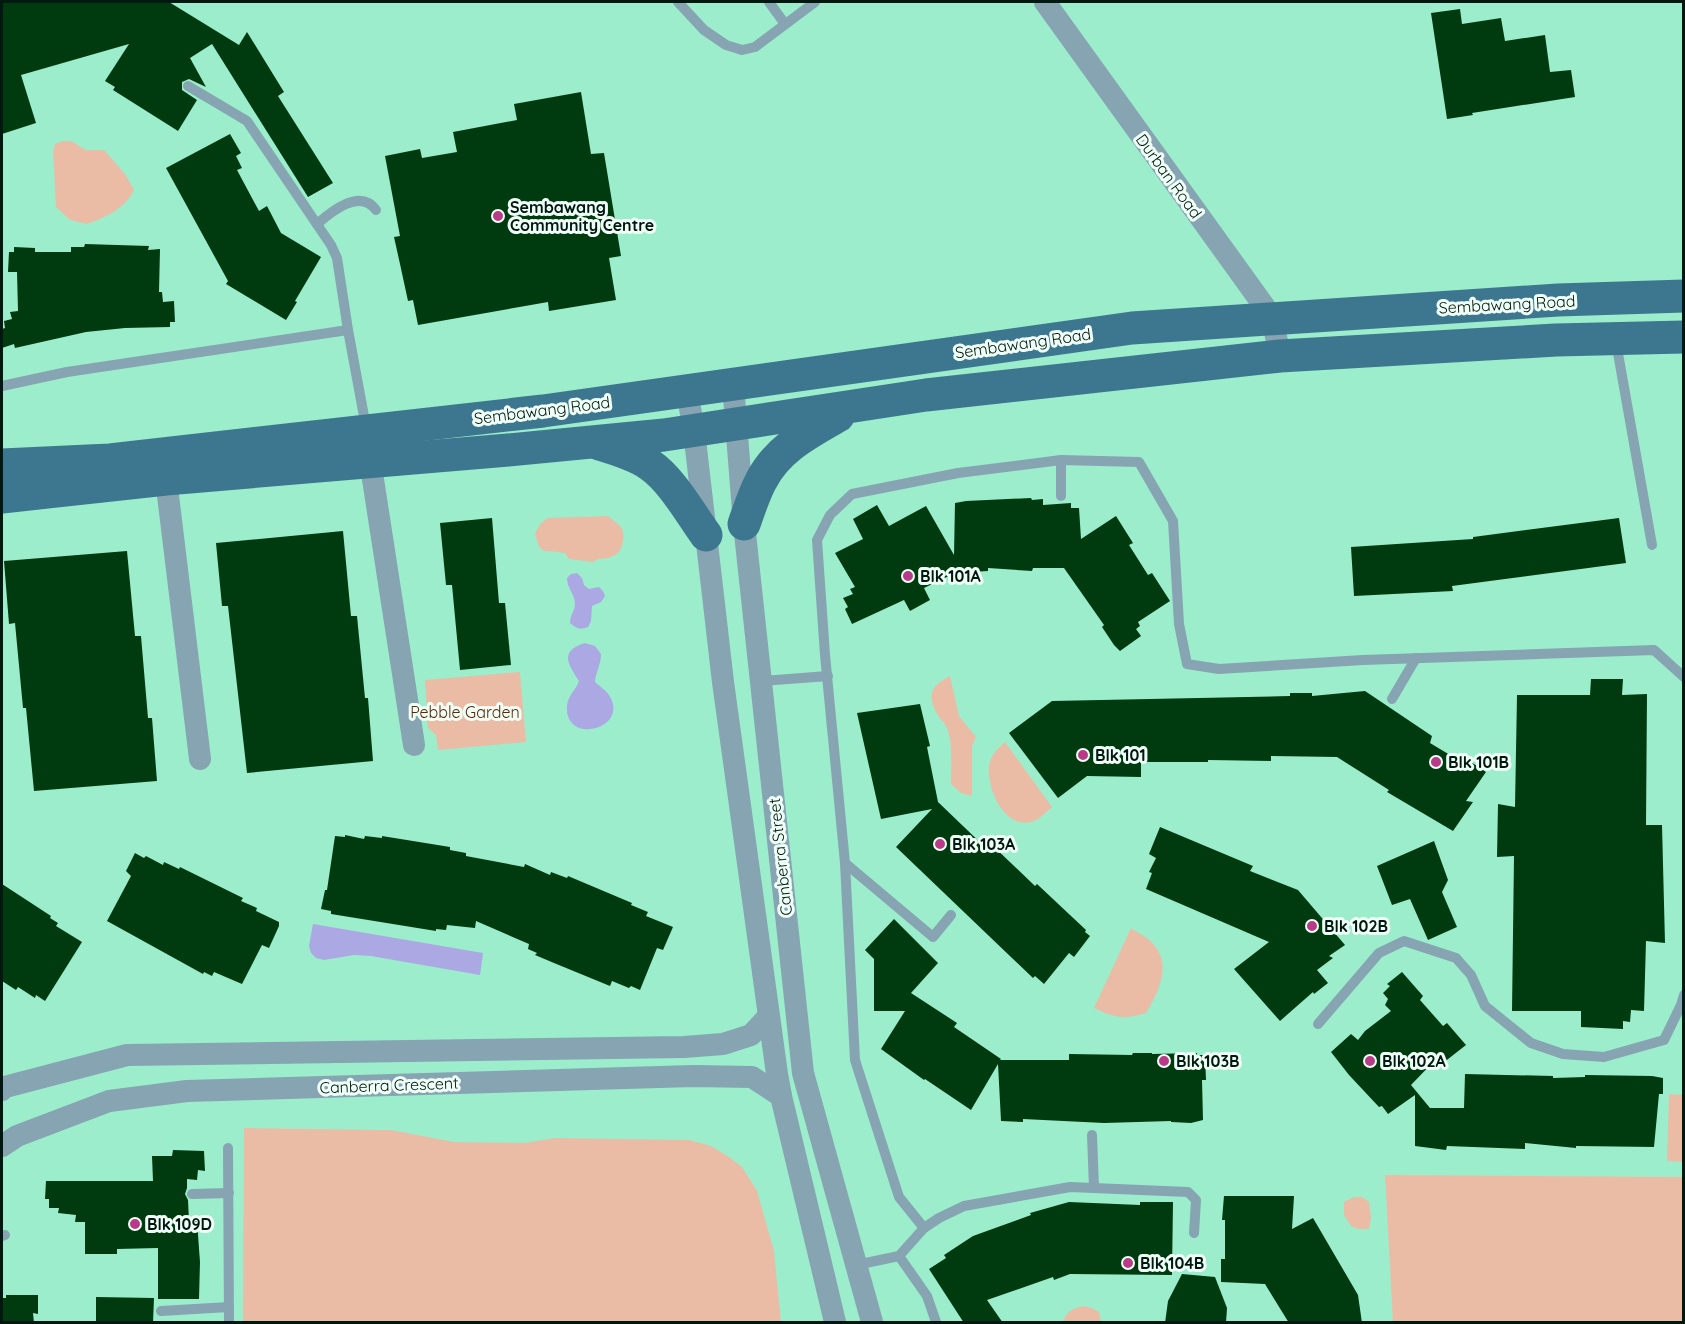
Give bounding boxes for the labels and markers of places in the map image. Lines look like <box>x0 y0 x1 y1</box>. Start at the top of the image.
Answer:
place label: Sembawang Community Centre <box>510 197 654 235</box>
marker: Sembawang Community Centre <box>491 209 505 223</box>
place label: Blk 101A <box>920 566 982 586</box>
marker: Blk 101A <box>901 569 915 583</box>
place label: Blk 101 <box>1095 745 1146 765</box>
marker: Blk 101 <box>1076 748 1090 762</box>
place label: Blk 101B <box>1448 752 1509 772</box>
marker: Blk 101B <box>1429 755 1443 769</box>
place label: Blk 103A <box>952 834 1016 854</box>
marker: Blk 103A <box>933 837 947 851</box>
place label: Blk 102B <box>1324 916 1388 936</box>
marker: Blk 102B <box>1305 919 1319 933</box>
place label: Blk 103B <box>1176 1051 1239 1071</box>
place label: Blk 102A <box>1382 1051 1446 1071</box>
marker: Blk 103B <box>1157 1054 1171 1068</box>
marker: Blk 102A <box>1363 1054 1377 1068</box>
place label: Blk 109D <box>147 1214 212 1234</box>
marker: Blk 109D <box>128 1217 142 1231</box>
place label: Blk 104B <box>1140 1253 1204 1273</box>
marker: Blk 104B <box>1121 1256 1135 1270</box>

